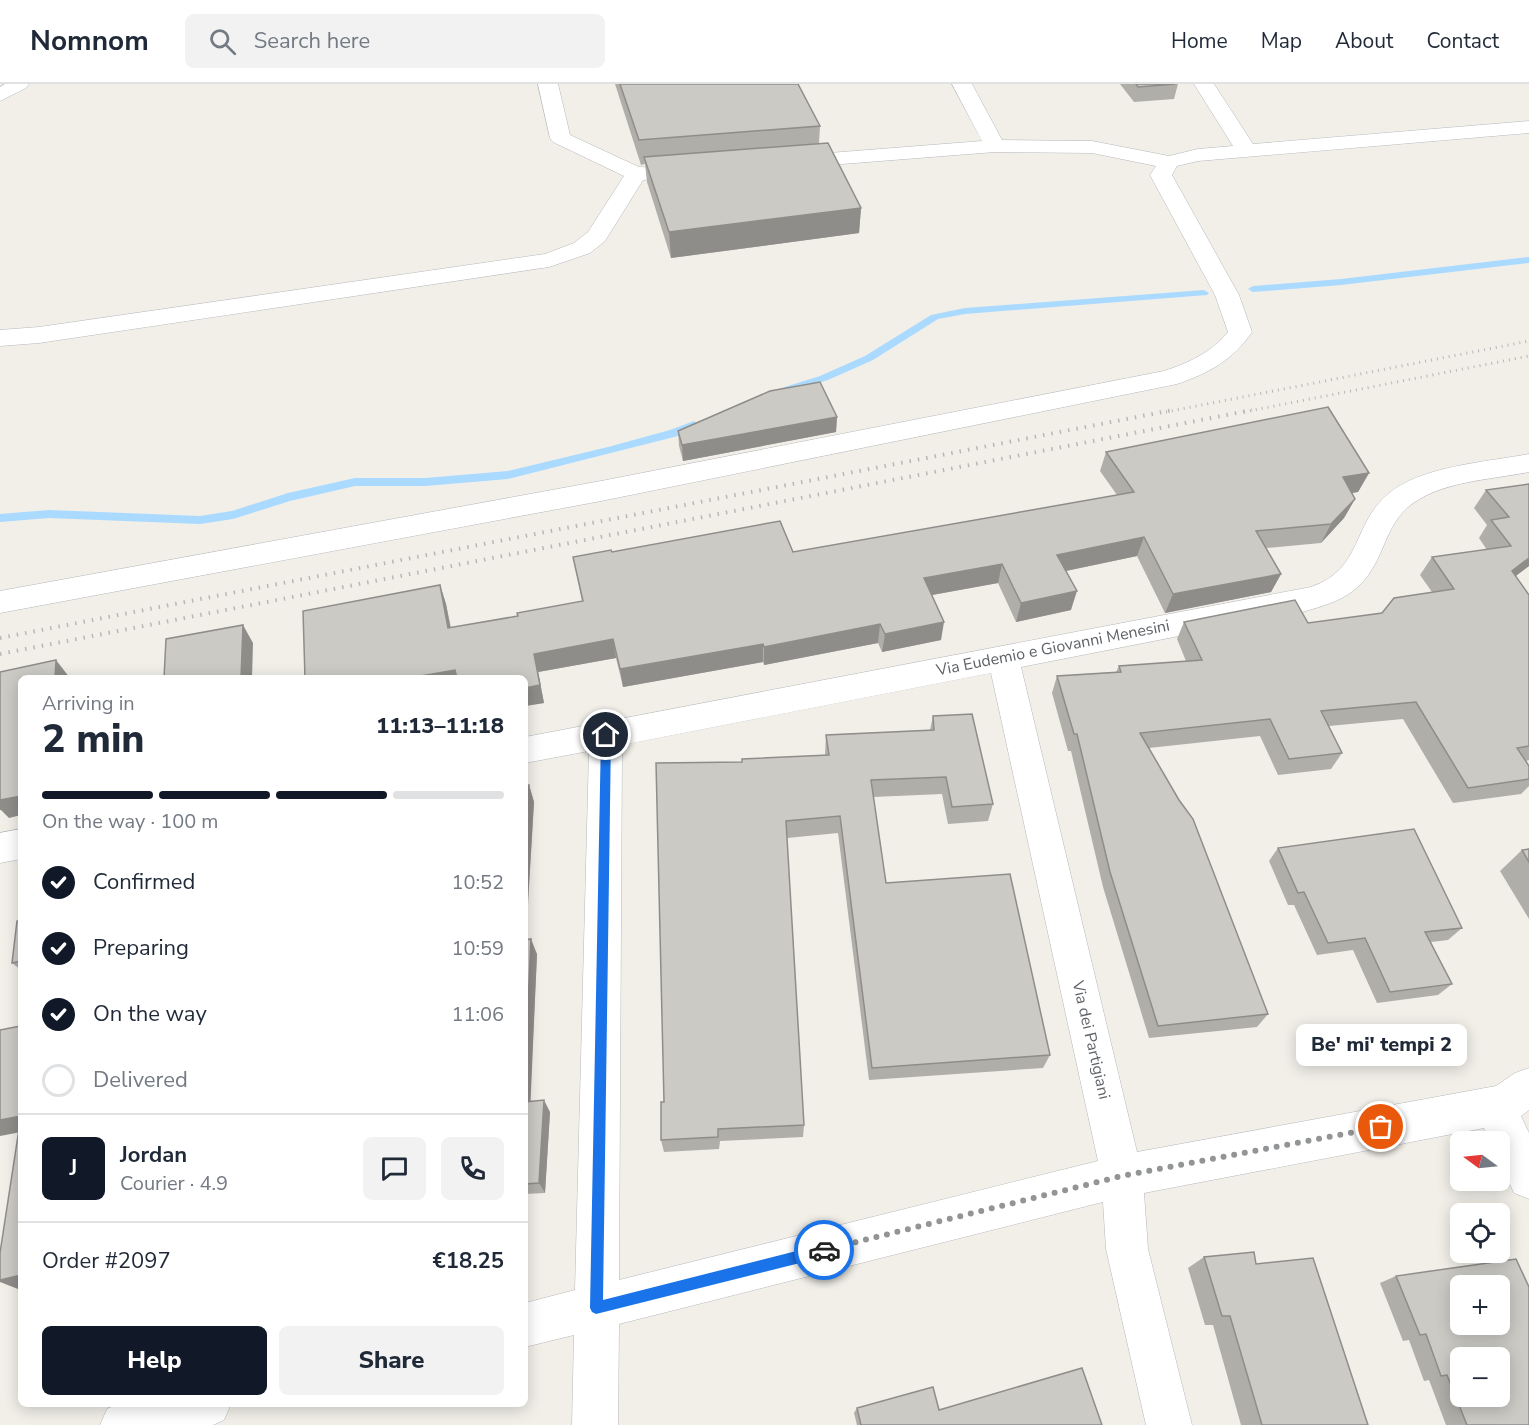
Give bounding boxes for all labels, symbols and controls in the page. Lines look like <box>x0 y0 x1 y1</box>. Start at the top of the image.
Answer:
search box <box>185 14 605 68</box>
text: Nomnom <box>30 22 149 60</box>
icon: search <box>206 25 239 58</box>
text: Search here <box>254 26 370 56</box>
text: Home <box>1171 27 1228 55</box>
text: Map <box>1261 27 1302 55</box>
text: About <box>1335 27 1393 55</box>
text: Contact <box>1426 27 1499 55</box>
street label: Via Eudemio e Giovanni Menesini <box>934 615 1172 682</box>
text: Arriving in <box>42 690 135 717</box>
pin <box>580 709 631 760</box>
text: 11:13–11:18 <box>376 711 504 741</box>
text: 2 min <box>42 713 145 766</box>
icon: home <box>589 718 622 751</box>
text: On the way · 100 m <box>42 808 218 835</box>
icon: check <box>42 866 75 899</box>
text: Confirmed <box>93 867 195 897</box>
text: 10:52 <box>451 869 504 896</box>
icon: check <box>42 932 75 965</box>
text: Preparing <box>93 933 189 963</box>
text: 10:59 <box>451 935 504 962</box>
street label: Via dei Partigiani <box>1066 978 1115 1101</box>
icon: check <box>42 998 75 1031</box>
text: On the way <box>93 999 207 1029</box>
text: 11:06 <box>451 1001 504 1028</box>
callout: Be' mi' tempi 2 <box>1296 1025 1466 1067</box>
text: Be' mi' tempi 2 <box>1311 1031 1452 1058</box>
text: Delivered <box>93 1065 188 1095</box>
pin <box>1355 1101 1406 1152</box>
icon: bag <box>1364 1110 1397 1143</box>
north arrow <box>1450 1131 1510 1191</box>
map controls <box>1450 1131 1510 1407</box>
button: chat <box>363 1137 426 1200</box>
button: phone <box>441 1137 504 1200</box>
text: Jordan <box>120 1140 187 1170</box>
text: J <box>70 1153 77 1183</box>
text: Courier · 4.9 <box>120 1170 228 1197</box>
button: locate <box>1450 1203 1510 1263</box>
courier <box>794 1220 854 1280</box>
icon: car <box>808 1234 841 1267</box>
text: Order #2097 <box>42 1246 171 1276</box>
text: €18.25 <box>433 1246 504 1276</box>
button: + <box>1450 1275 1510 1335</box>
button: Help <box>42 1326 267 1395</box>
button: Share <box>279 1326 504 1395</box>
button: − <box>1450 1347 1510 1407</box>

